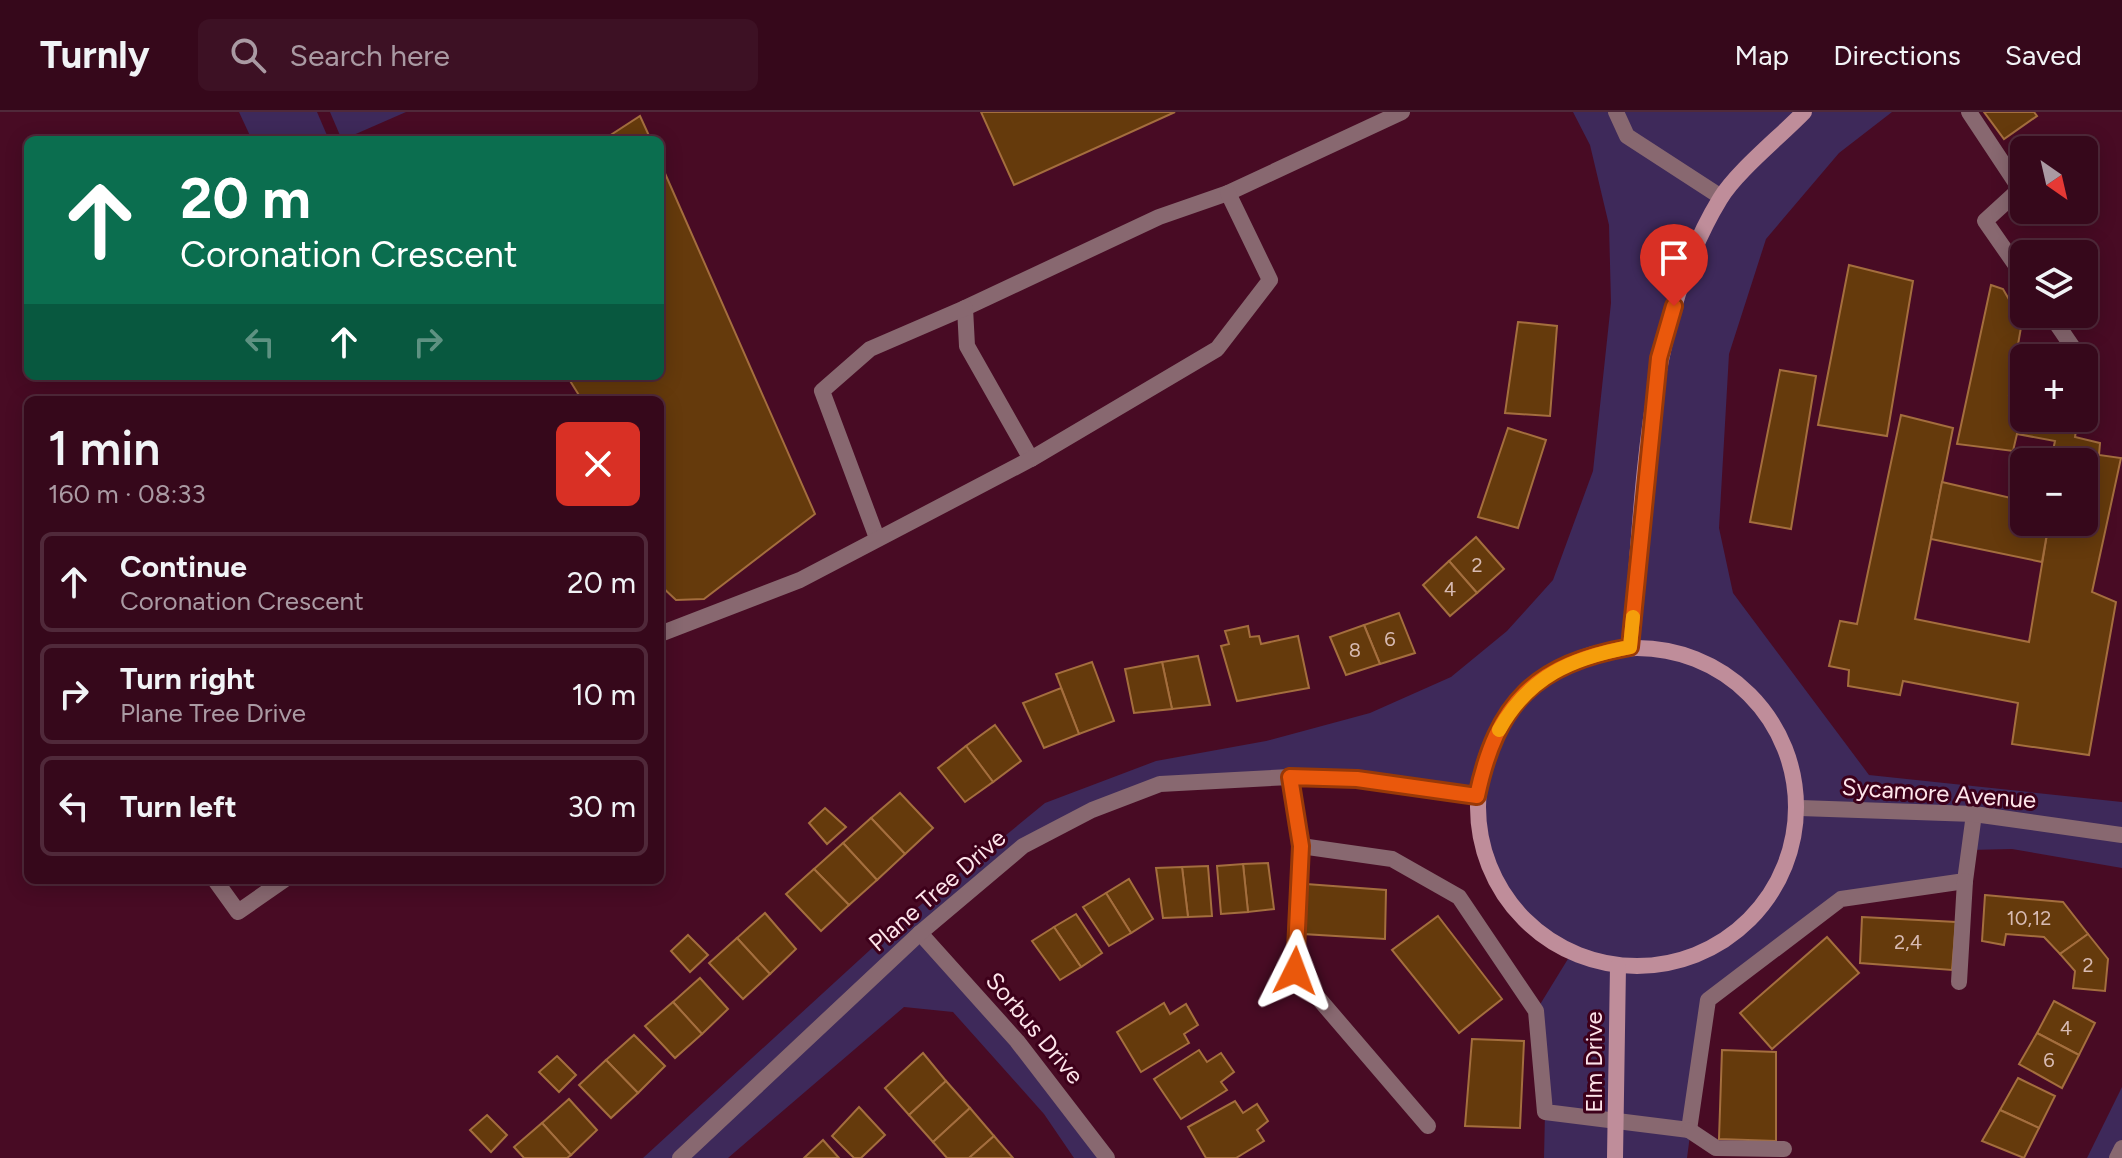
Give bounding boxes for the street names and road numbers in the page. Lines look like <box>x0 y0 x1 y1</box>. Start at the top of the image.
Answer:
street label: Sycamore Avenue <box>1841 772 2037 814</box>
street label: Plane Tree Drive <box>863 823 1011 957</box>
street label: Sorbus Drive <box>980 966 1090 1090</box>
street label: Elm Drive <box>1579 1011 1608 1113</box>

